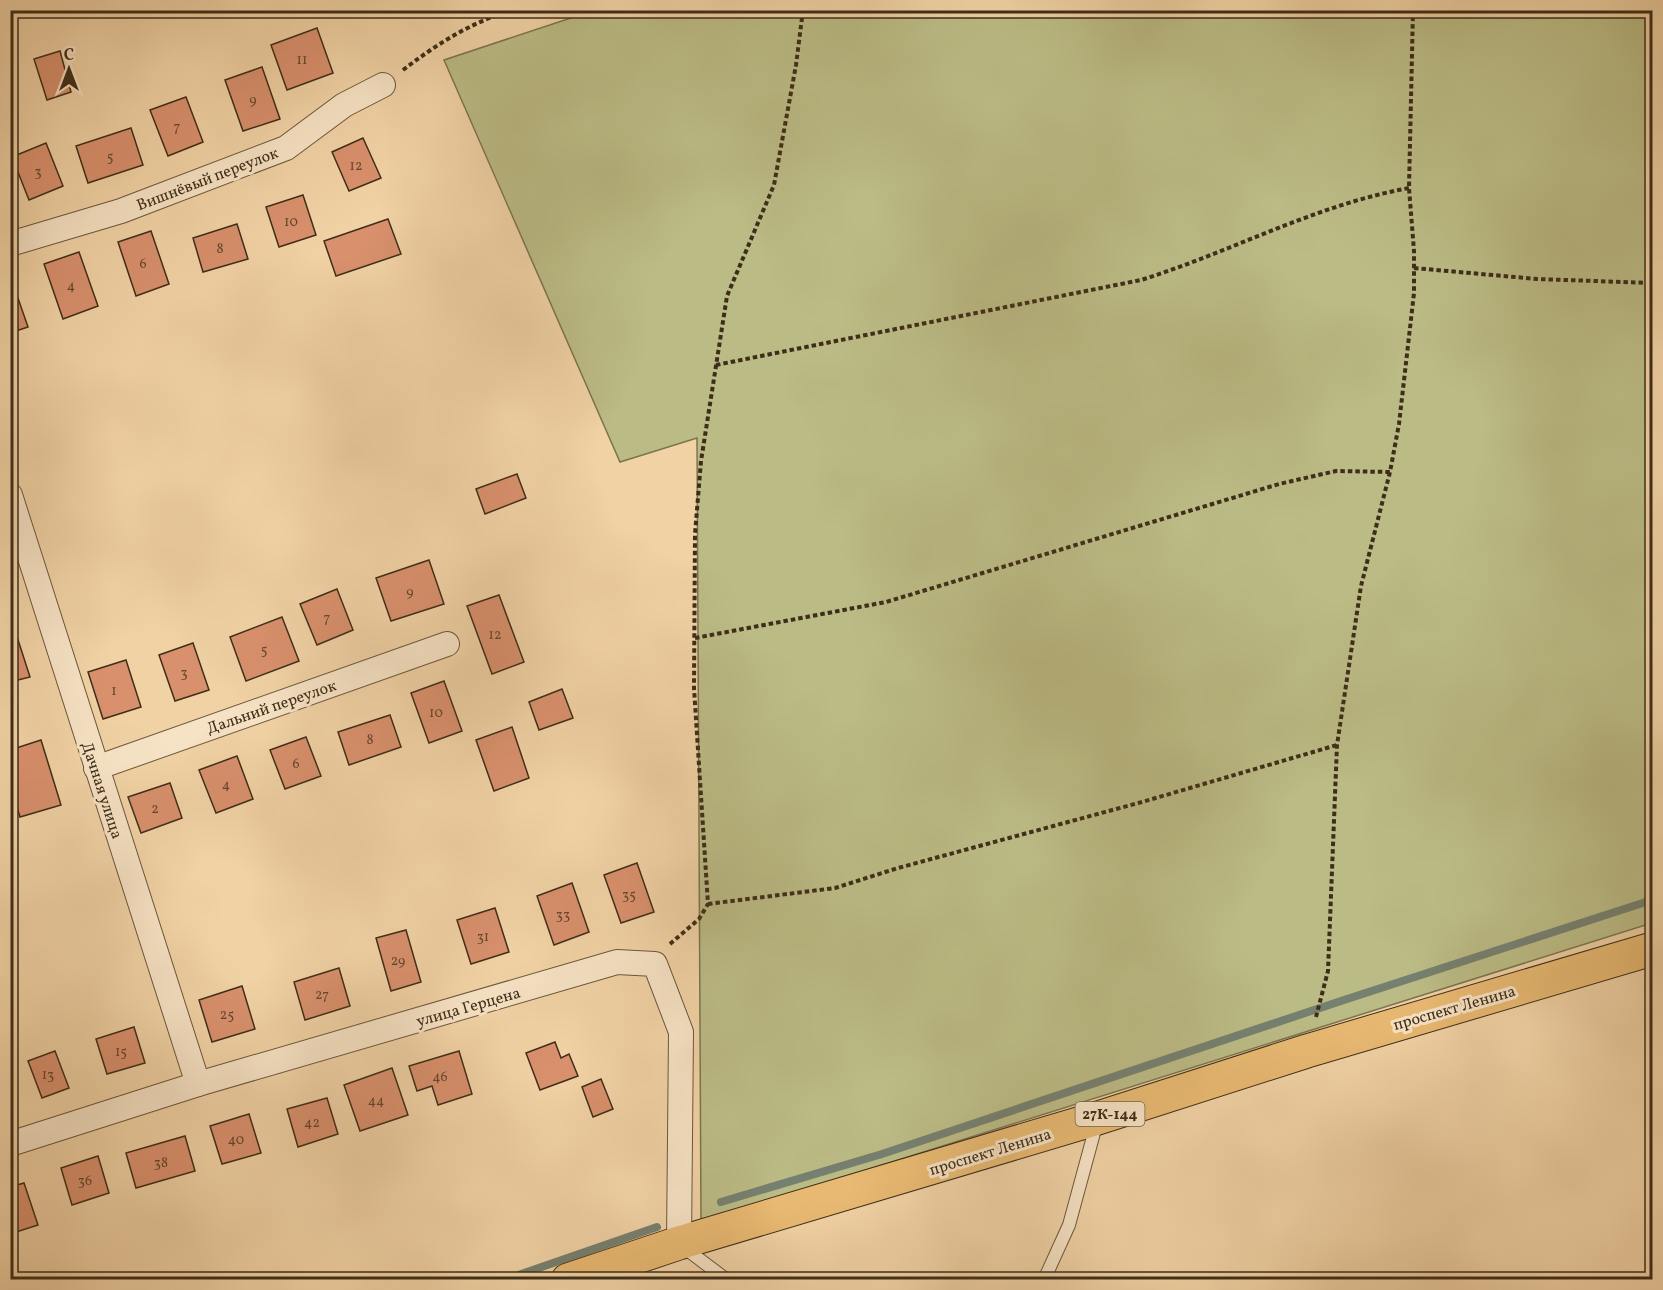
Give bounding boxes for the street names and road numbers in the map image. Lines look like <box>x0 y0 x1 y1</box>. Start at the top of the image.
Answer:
street label: Вишнёвый переулок <box>134 143 282 217</box>
street label: Дальний переулок <box>204 675 340 740</box>
street label: Дачная улица <box>75 739 127 842</box>
street label: проспект Ленина <box>1391 981 1518 1037</box>
street label: улица Герцена <box>414 983 523 1033</box>
road number: 27К-144 <box>1076 1102 1144 1126</box>
street label: проспект Ленина <box>927 1124 1054 1182</box>

